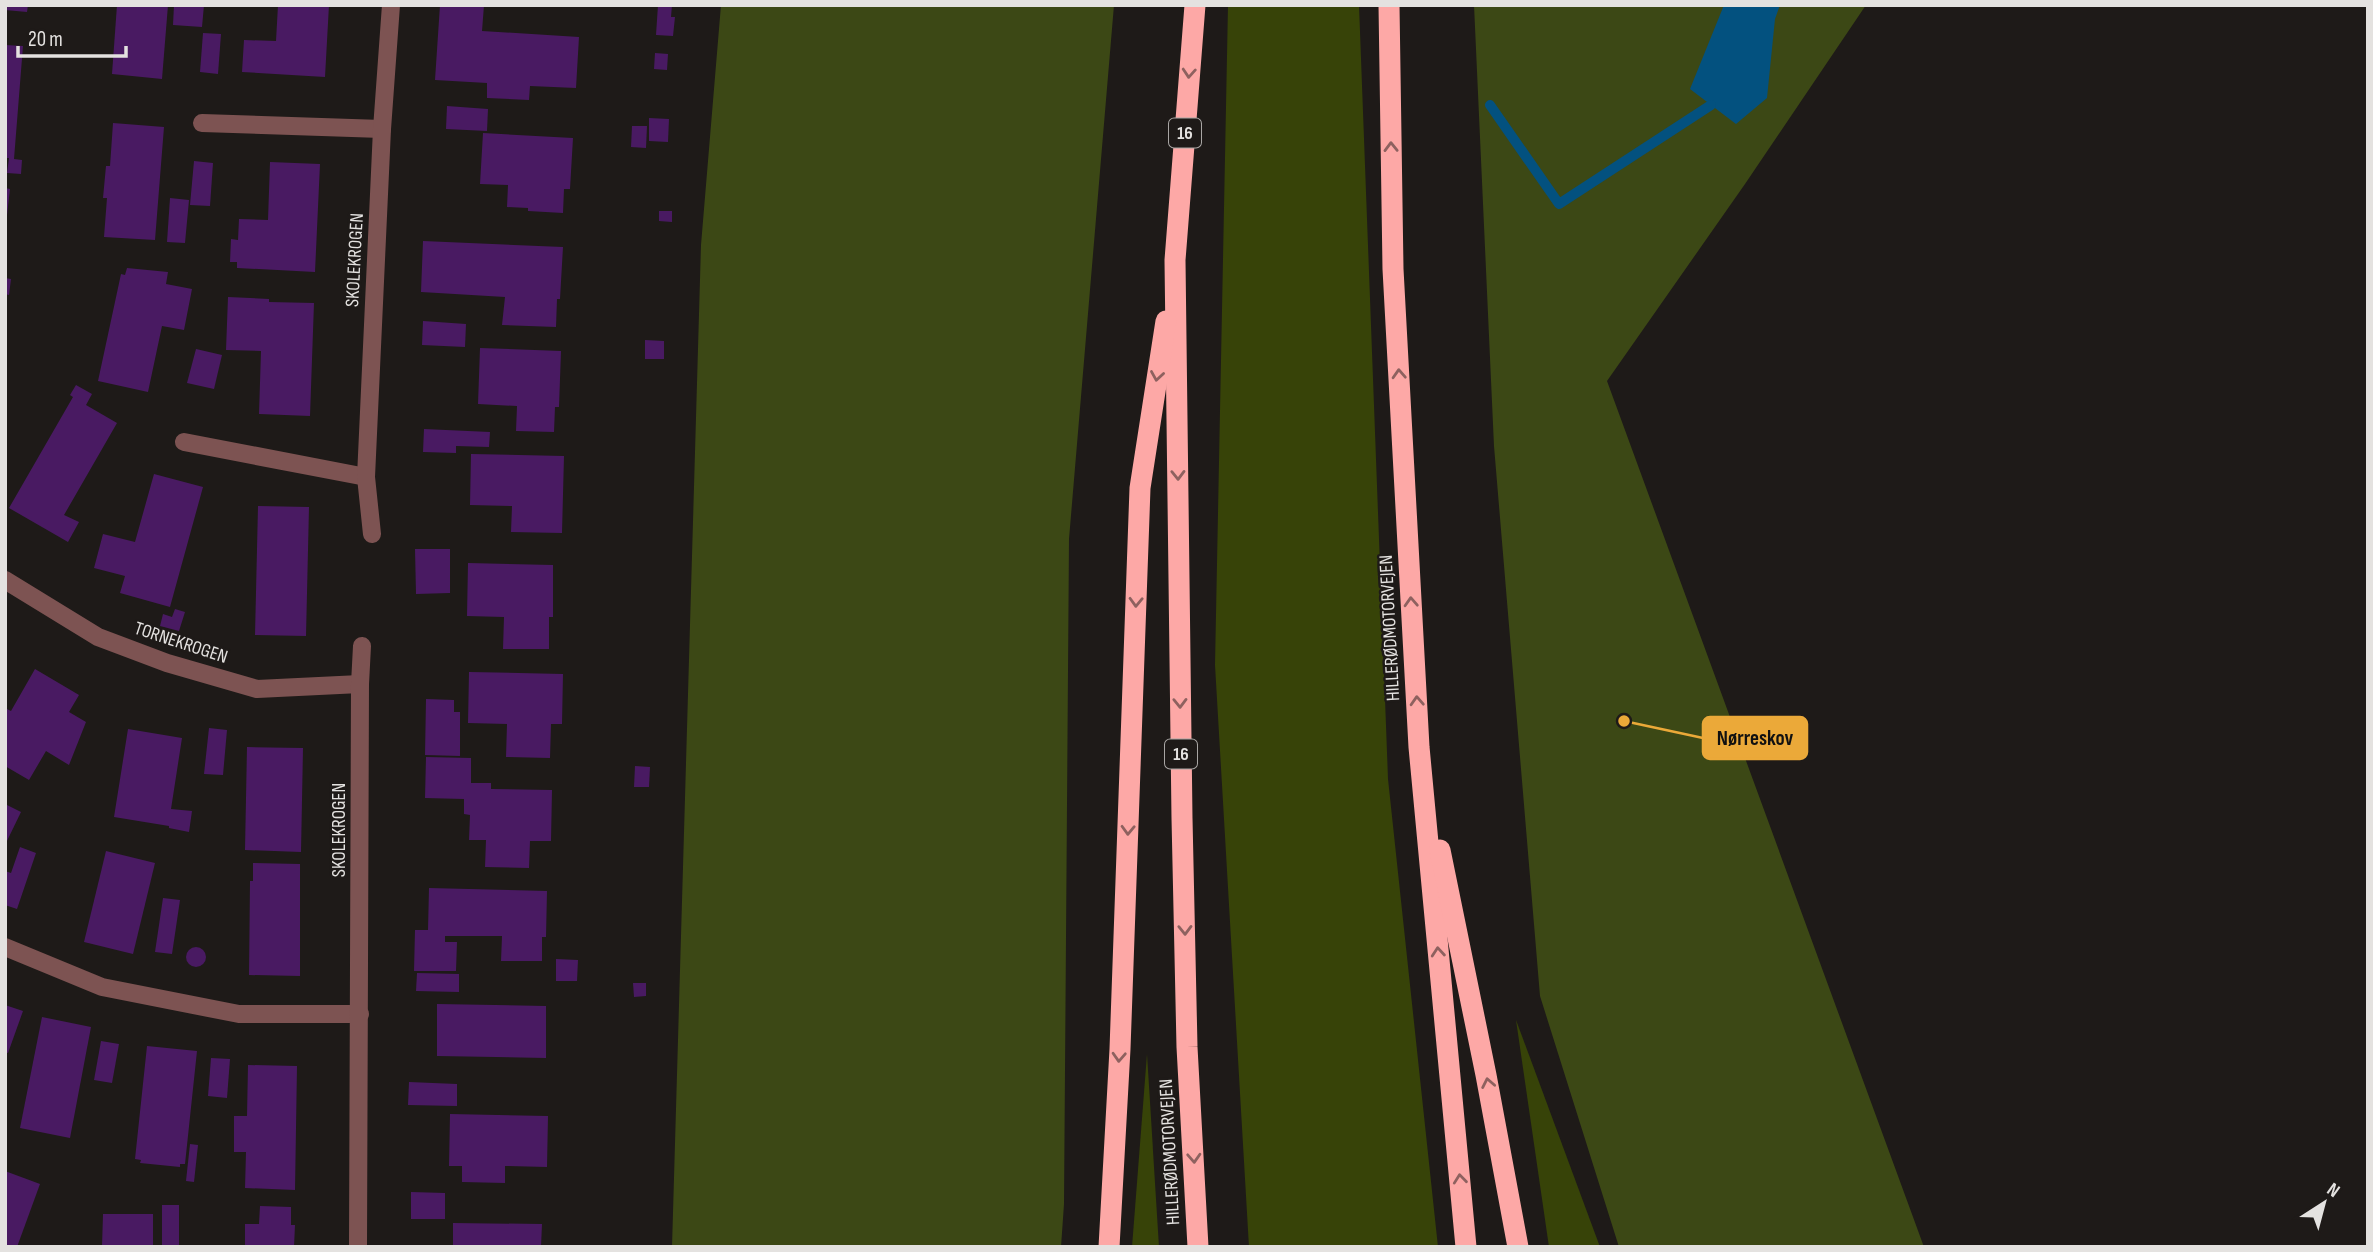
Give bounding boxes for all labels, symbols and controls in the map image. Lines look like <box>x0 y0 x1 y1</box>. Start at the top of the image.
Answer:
scale bar <box>18 14 126 58</box>
text: 20 m <box>28 27 63 52</box>
one-way arrow <box>1182 68 1197 79</box>
road number: 16 <box>1169 118 1201 148</box>
one-way arrow <box>1383 141 1399 152</box>
street label: SKOLEKROGEN <box>341 212 369 308</box>
one-way arrow <box>1391 369 1406 380</box>
one-way arrow <box>1150 370 1165 382</box>
one-way arrow <box>1170 470 1185 481</box>
street label: HILLERØDMOTORVEJEN <box>1375 554 1405 702</box>
one-way arrow <box>1404 596 1419 607</box>
one-way arrow <box>1128 597 1143 608</box>
street label: TORNEKROGEN <box>131 617 231 669</box>
one-way arrow <box>1409 696 1424 707</box>
one-way arrow <box>1173 698 1188 709</box>
callout: Nørreskov <box>1703 717 1807 759</box>
text: Nørreskov <box>1717 726 1793 751</box>
road number: 16 <box>1165 740 1197 768</box>
street label: SKOLEKROGEN <box>328 783 351 877</box>
one-way arrow <box>1120 824 1135 835</box>
one-way arrow <box>1177 925 1192 936</box>
one-way arrow <box>1431 947 1446 958</box>
one-way arrow <box>1112 1052 1127 1063</box>
one-way arrow <box>1481 1077 1496 1089</box>
street label: HILLERØDMOTORVEJEN <box>1155 1078 1185 1226</box>
one-way arrow <box>1186 1152 1201 1163</box>
north arrow <box>2289 1168 2359 1238</box>
one-way arrow <box>1452 1173 1467 1185</box>
text: N <box>2322 1178 2344 1203</box>

